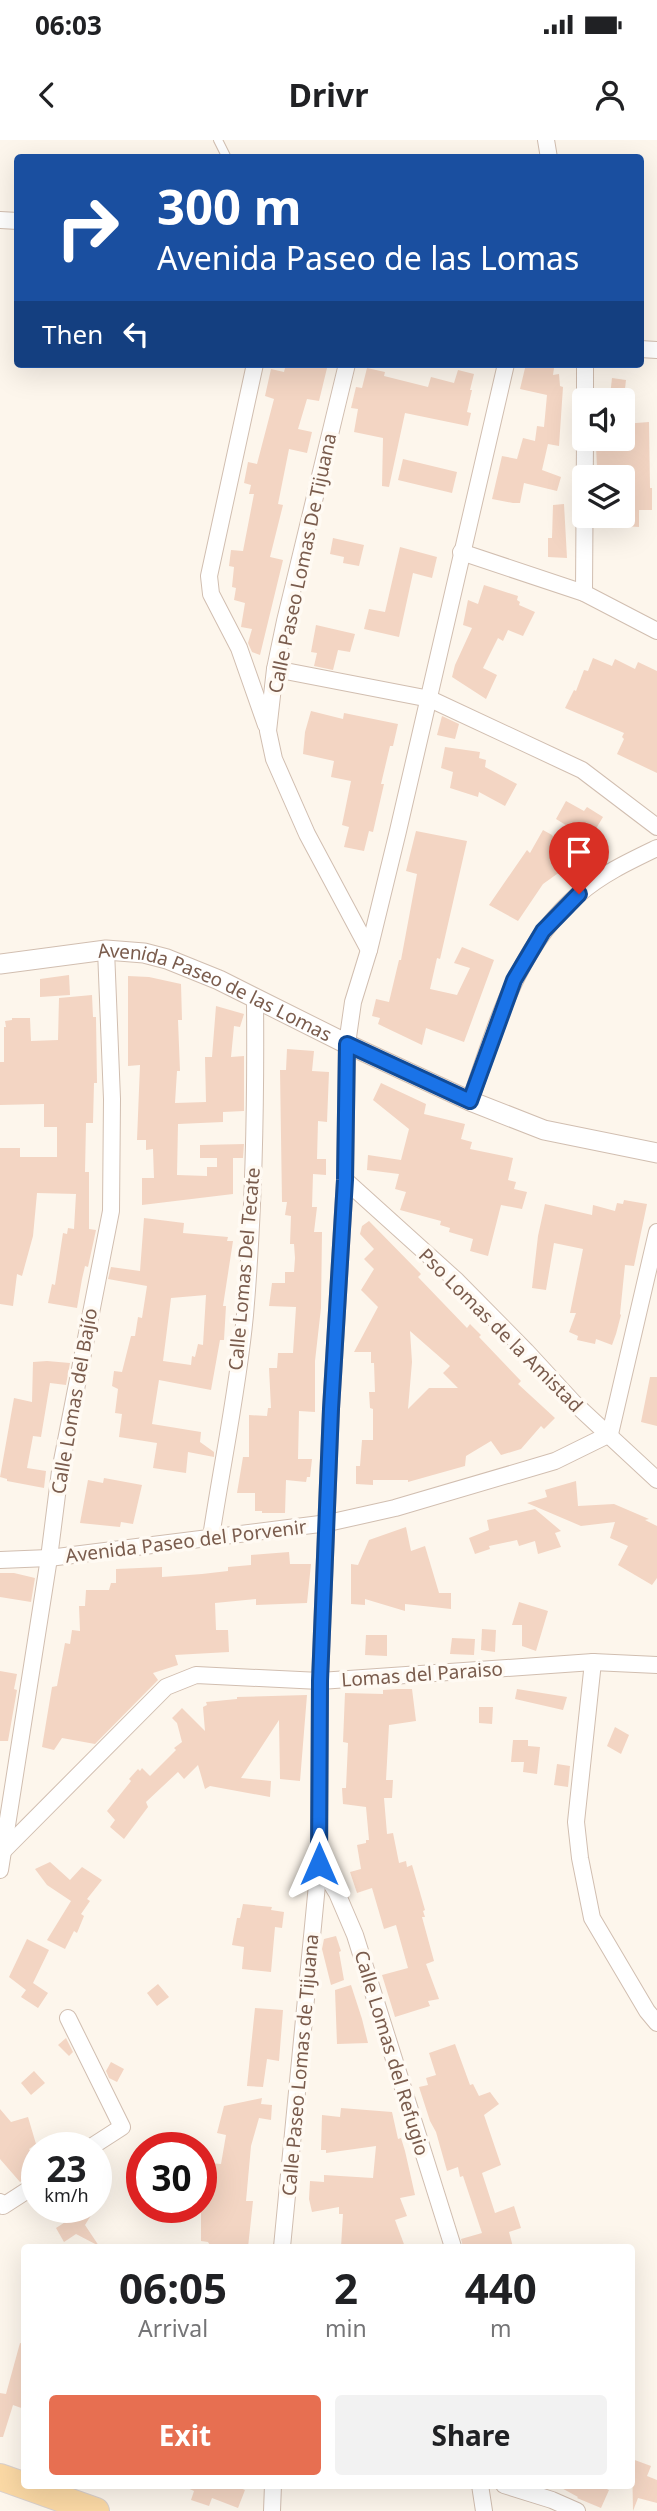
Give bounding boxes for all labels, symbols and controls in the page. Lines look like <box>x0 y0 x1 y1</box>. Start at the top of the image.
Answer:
text: 06:03 <box>35 7 102 43</box>
text: Drivr <box>289 73 368 116</box>
icon: back <box>28 76 66 114</box>
icon: person <box>591 76 629 114</box>
text: 300 m <box>157 173 302 239</box>
icon: right <box>42 182 133 273</box>
text: Avenida Paseo de las Lomas <box>157 236 579 279</box>
icon: left <box>117 315 155 353</box>
text: Then <box>42 316 103 352</box>
map controls <box>572 388 635 528</box>
button: sound <box>572 388 635 451</box>
street label: Calle Paseo Lomas De Tijuana <box>262 431 342 695</box>
button: layers <box>572 465 635 528</box>
pin <box>549 822 609 894</box>
icon: arrive <box>560 833 598 871</box>
street label: Avenida Paseo de las Lomas <box>96 937 336 1047</box>
street label: Calle Lomas Del Tecate <box>222 1166 266 1372</box>
street label: Pso Lomas de la Amistad <box>413 1242 589 1418</box>
street label: Calle Lomas del Bajío <box>45 1306 103 1496</box>
street label: Avenida Paseo del Porvenir <box>64 1513 308 1569</box>
street label: Lomas del Paraiso <box>340 1655 504 1693</box>
position arrow <box>282 1827 356 1901</box>
street label: Calle Paseo Lomas de Tijuana <box>276 1933 324 2197</box>
street label: Calle Lomas del Refugio <box>348 1947 436 2159</box>
speed limit sign: 30 <box>126 2132 217 2223</box>
text: 23 <box>46 2145 87 2192</box>
text: km/h <box>44 2183 89 2207</box>
text: 06:05 <box>119 2259 227 2316</box>
text: 2 <box>334 2259 358 2316</box>
text: 440 <box>465 2259 537 2316</box>
text: Arrival <box>138 2312 208 2344</box>
text: min <box>325 2312 367 2344</box>
text: m <box>490 2312 512 2344</box>
button: Exit <box>49 2395 321 2475</box>
button: Share <box>335 2395 607 2475</box>

